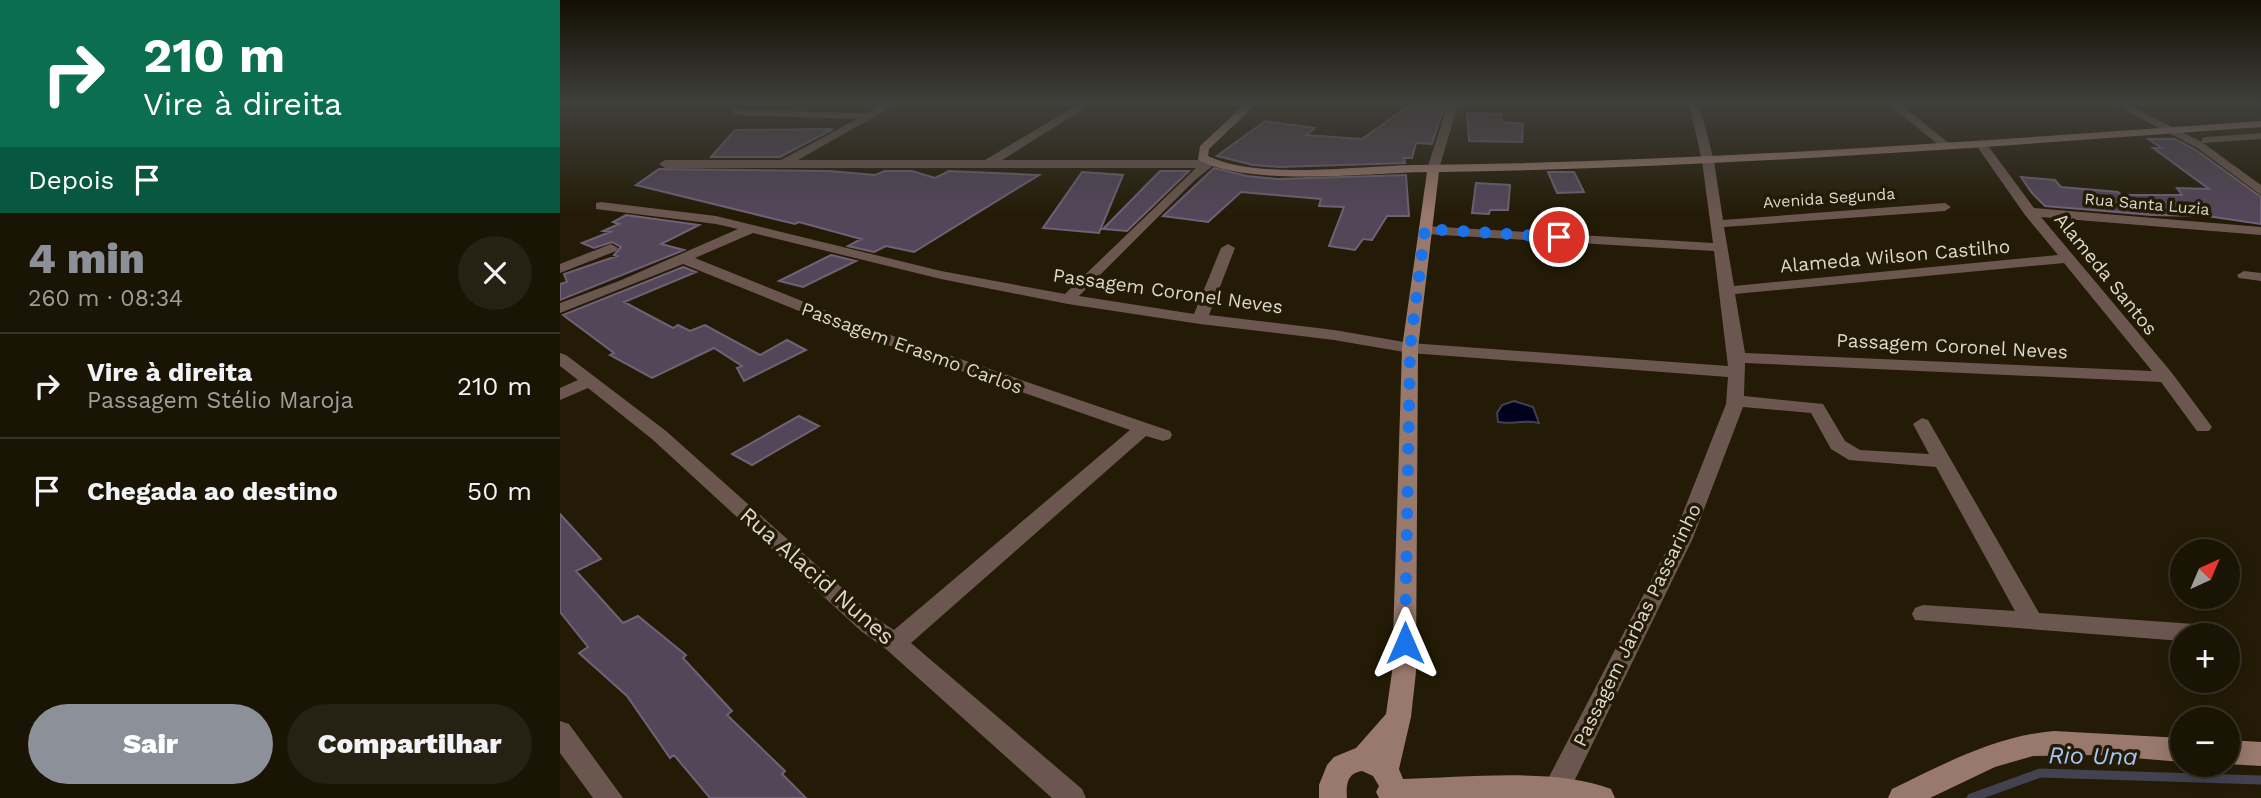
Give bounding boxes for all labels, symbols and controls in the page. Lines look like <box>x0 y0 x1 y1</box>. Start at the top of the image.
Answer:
text: 210 m <box>143 26 285 84</box>
icon: right <box>28 28 119 119</box>
text: Vire à direita <box>143 85 342 123</box>
icon: arrive <box>128 161 166 199</box>
text: Depois <box>28 165 114 195</box>
street label: Avenida Segunda <box>1762 184 1896 212</box>
street label: Rua Santa Luzia <box>2084 189 2210 219</box>
pin <box>1529 207 1589 267</box>
street label: Alameda Santos <box>2050 208 2162 340</box>
icon: arrive <box>1540 218 1578 256</box>
text: 4 min <box>28 234 145 283</box>
street label: Alameda Wilson Castilho <box>1779 234 2011 278</box>
button: close <box>458 236 532 310</box>
street label: Passagem Coronel Neves <box>1052 263 1284 319</box>
text: 260 m · 08:34 <box>28 285 183 312</box>
street label: Passagem Erasmo Carlos <box>798 297 1026 399</box>
street label: Passagem Coronel Neves <box>1836 328 2068 364</box>
text: Vire à direita <box>87 357 252 387</box>
icon: right <box>28 367 66 405</box>
text: 210 m <box>457 371 532 401</box>
text: Passagem Stélio Maroja <box>87 387 354 414</box>
icon: arrive <box>28 472 66 510</box>
text: Chegada ao destino <box>87 476 338 506</box>
text: 50 m <box>467 476 532 506</box>
street label: Passagem Jarbas Passarinho <box>1568 500 1706 750</box>
street label: Rua Alacid Nunes <box>734 502 900 650</box>
north arrow <box>2170 539 2240 609</box>
map controls <box>2170 539 2240 777</box>
position arrow <box>1368 606 1442 680</box>
button: + <box>2170 623 2240 693</box>
button: Sair <box>28 704 273 784</box>
button: Compartilhar <box>287 704 532 784</box>
button: − <box>2170 707 2240 777</box>
water label: Rio Una <box>2048 741 2138 771</box>

